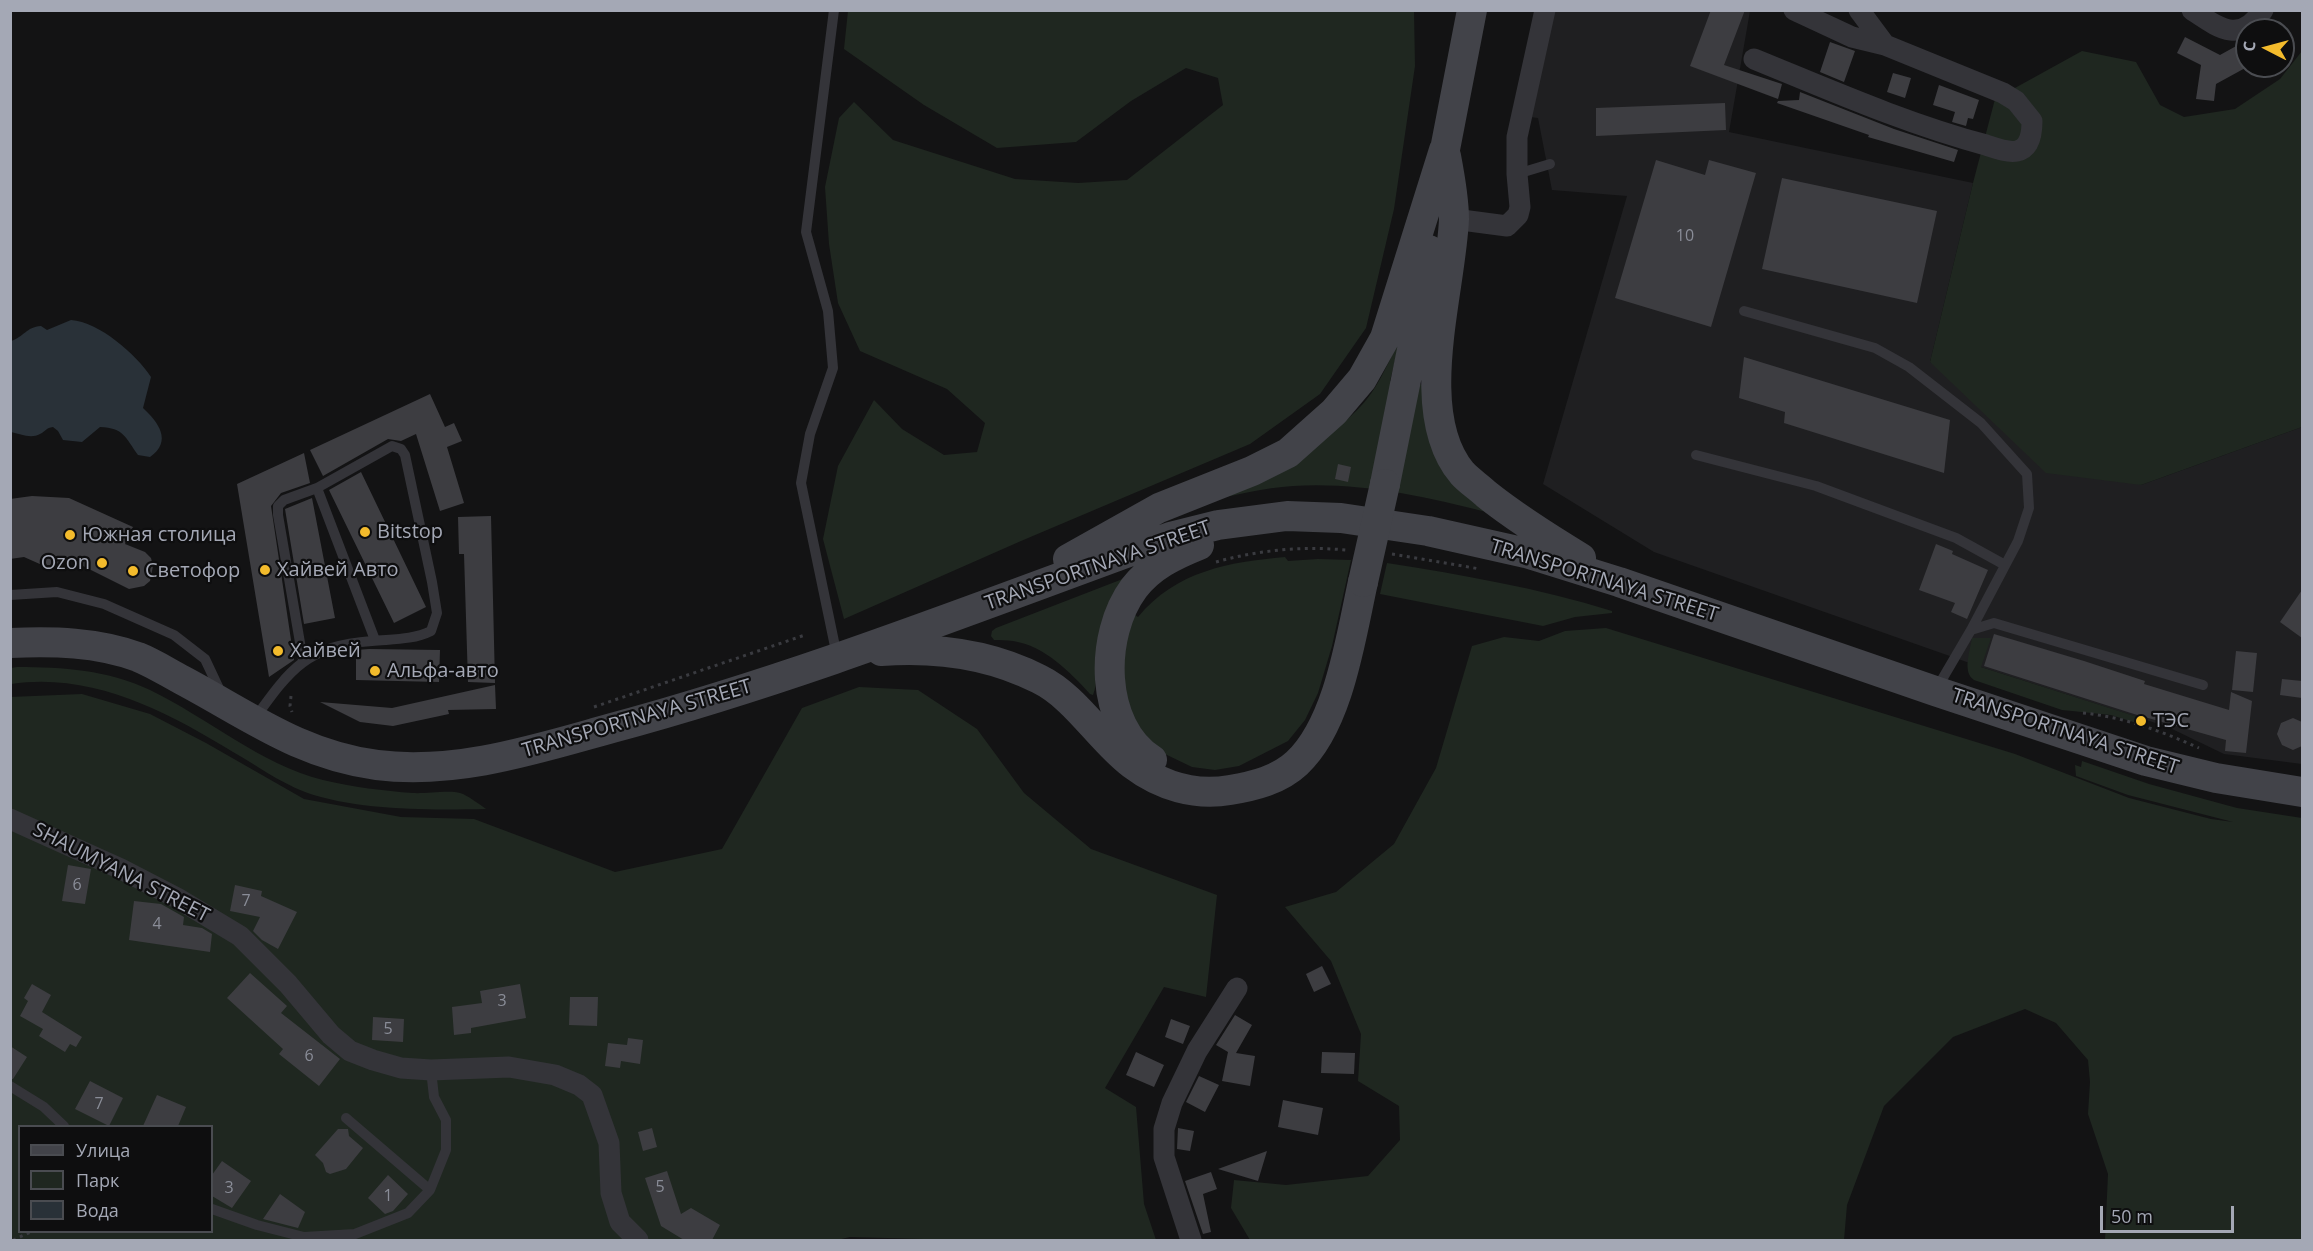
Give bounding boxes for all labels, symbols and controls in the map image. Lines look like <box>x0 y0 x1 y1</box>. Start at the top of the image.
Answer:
north arrow <box>2235 18 2295 78</box>
text: С <box>2238 40 2261 53</box>
house number: 10 <box>1676 226 1694 246</box>
street label: TRANSPORTNAYA STREET <box>982 516 1214 616</box>
place label: Bitstop <box>377 520 443 544</box>
place label: Южная столица <box>82 523 237 547</box>
marker: Bitstop <box>358 525 372 539</box>
marker: Южная столица <box>63 528 77 542</box>
street label: TRANSPORTNAYA STREET <box>1487 535 1721 627</box>
place label: Ozon <box>41 551 90 575</box>
marker: Ozon <box>95 556 109 570</box>
place label: Хайвей Авто <box>277 558 399 582</box>
place label: Светофор <box>145 559 240 583</box>
marker: Хайвей Авто <box>258 563 272 577</box>
marker: Светофор <box>126 564 140 578</box>
place label: Хайвей <box>290 639 361 663</box>
marker: Хайвей <box>271 644 285 658</box>
place label: Альфа-авто <box>387 659 499 683</box>
marker: Альфа-авто <box>368 664 382 678</box>
street label: TRANSPORTNAYA STREET <box>520 675 754 763</box>
street label: TRANSPORTNAYA STREET <box>1948 684 2182 780</box>
place label: ТЭС <box>2153 709 2189 733</box>
marker: ТЭС <box>2134 714 2148 728</box>
street label: SHAUMYANA STREET <box>29 818 213 928</box>
house number: 6 <box>72 875 82 895</box>
house number: 7 <box>241 891 251 911</box>
house number: 4 <box>152 914 162 934</box>
house number: 3 <box>497 991 507 1011</box>
house number: 5 <box>383 1019 393 1039</box>
house number: 6 <box>304 1046 314 1066</box>
house number: 7 <box>94 1094 104 1114</box>
legend <box>18 1125 213 1233</box>
text: Улица <box>76 1138 130 1162</box>
text: Парк <box>76 1168 119 1192</box>
house number: 5 <box>655 1177 665 1197</box>
house number: 3 <box>224 1178 234 1198</box>
house number: 1 <box>383 1186 393 1206</box>
scale bar <box>2103 1194 2236 1232</box>
text: Вода <box>76 1198 119 1222</box>
text: 50 m <box>2111 1204 2153 1228</box>

